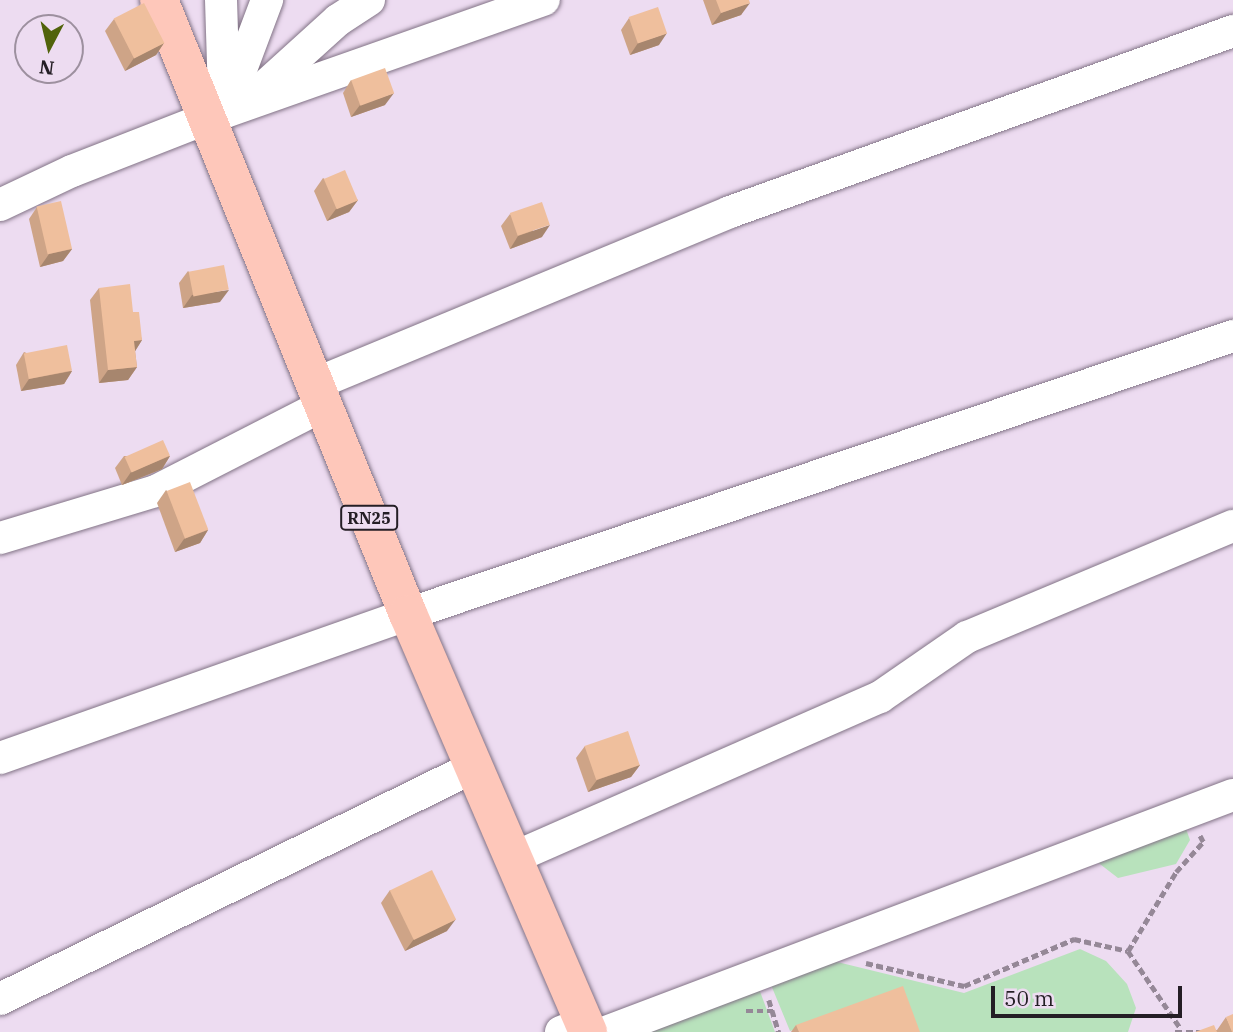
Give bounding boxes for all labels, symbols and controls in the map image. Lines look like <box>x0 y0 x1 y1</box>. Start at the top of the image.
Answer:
north arrow <box>14 14 84 84</box>
text: N <box>38 55 56 81</box>
road number: RN25 <box>339 505 399 530</box>
scale bar <box>995 972 1186 1016</box>
text: 50 m <box>1004 984 1054 1012</box>

